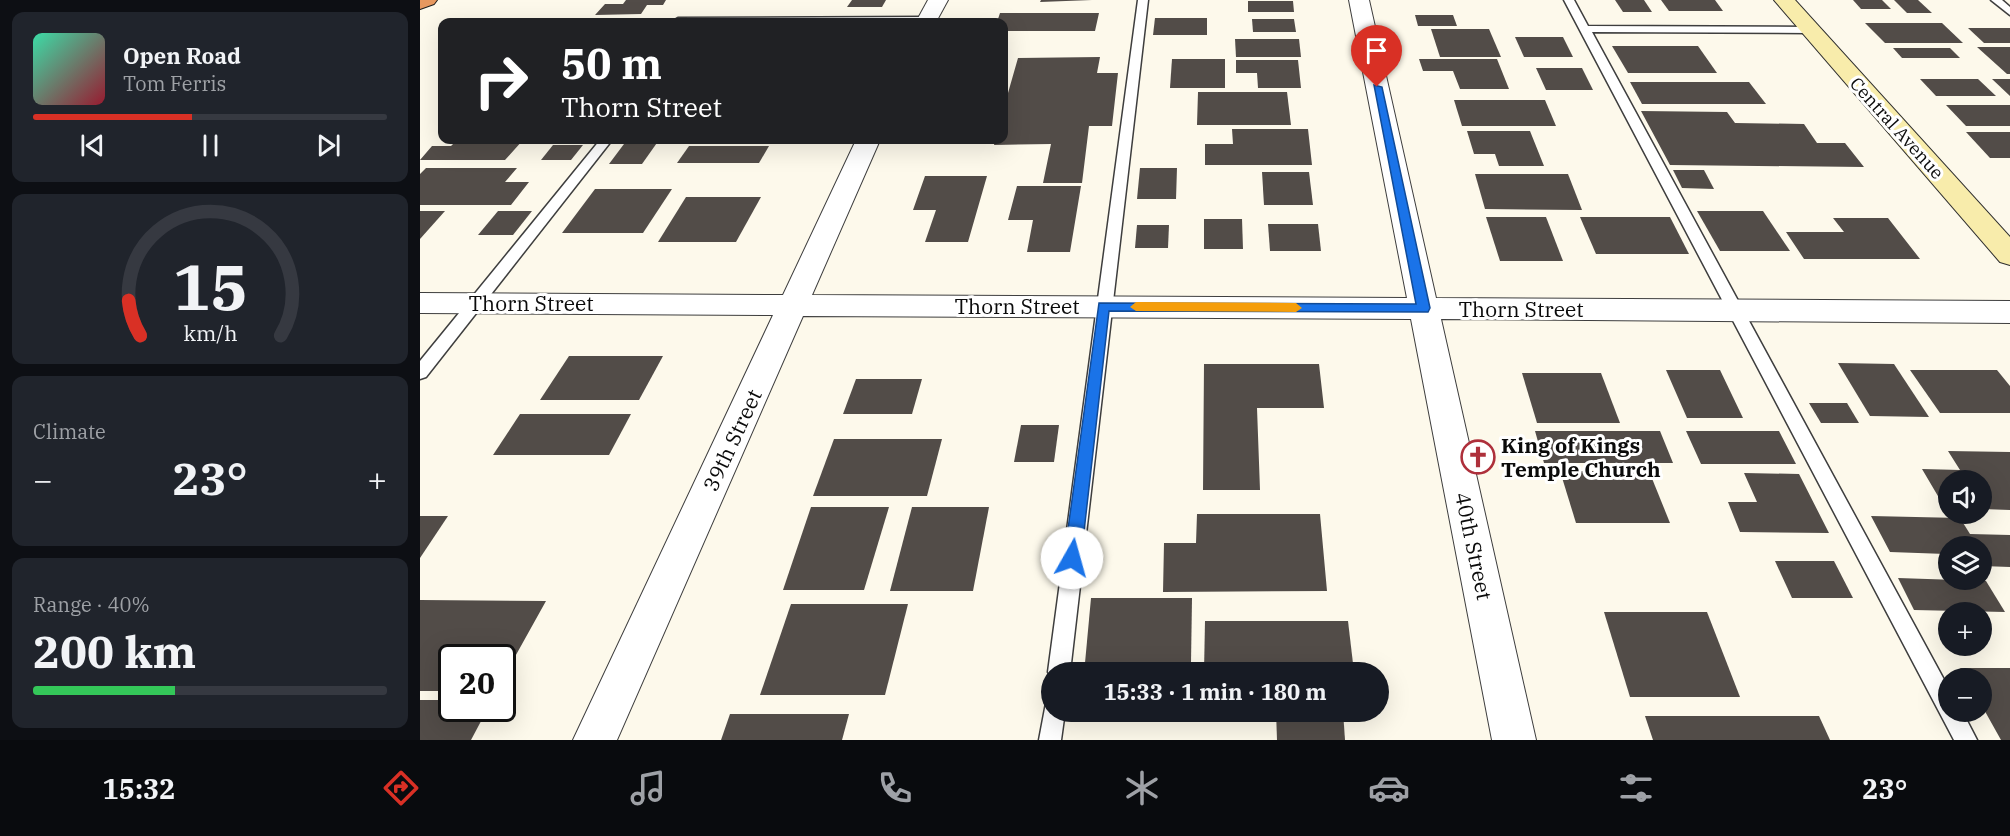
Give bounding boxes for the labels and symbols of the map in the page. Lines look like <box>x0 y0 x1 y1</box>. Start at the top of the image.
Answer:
pin <box>1351 25 1402 87</box>
street label: Central Avenue <box>1845 72 1949 184</box>
street label: Thorn Street <box>468 289 594 317</box>
street label: Thorn Street <box>954 292 1080 320</box>
street label: Thorn Street <box>1458 295 1584 323</box>
street label: 39th Street <box>696 384 768 496</box>
place label: King of Kings Temple Church <box>1501 431 1661 483</box>
church icon: King of Kings Temple Church <box>1460 439 1496 475</box>
street label: 40th Street <box>1449 489 1499 603</box>
position arrow <box>1040 526 1104 590</box>
speed limit sign: 20 <box>438 644 516 722</box>

